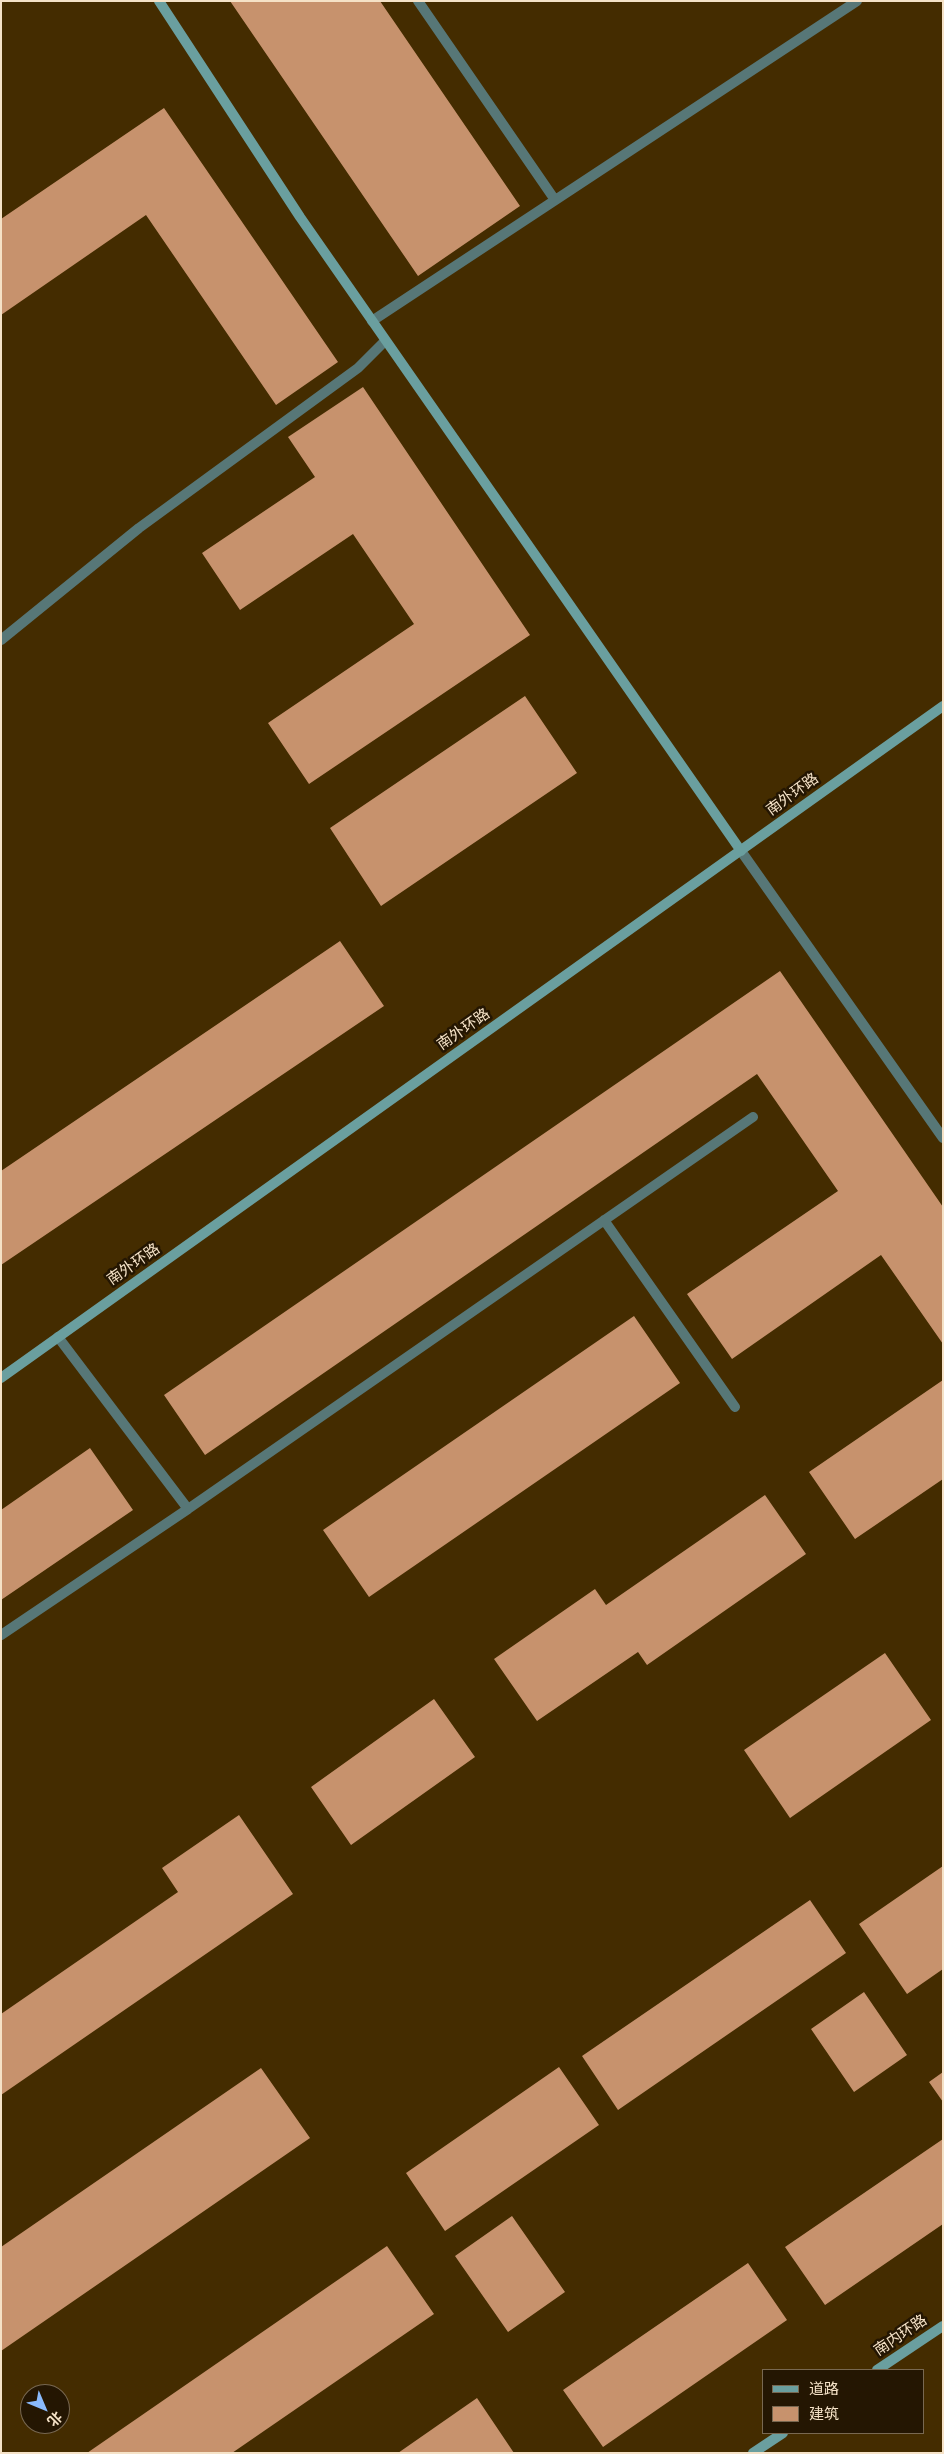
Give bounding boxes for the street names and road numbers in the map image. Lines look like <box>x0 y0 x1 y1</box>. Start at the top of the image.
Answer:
street label: 南外环路 <box>763 770 823 820</box>
street label: 南外环路 <box>434 1005 494 1055</box>
street label: 南外环路 <box>104 1240 164 1290</box>
street label: 南内环路 <box>871 2312 931 2360</box>

